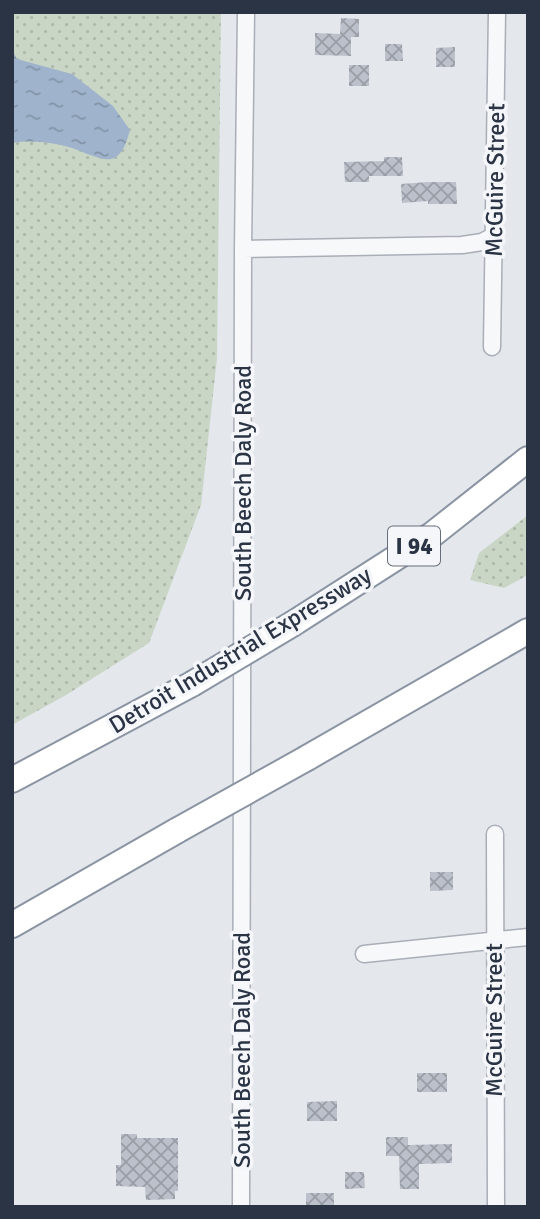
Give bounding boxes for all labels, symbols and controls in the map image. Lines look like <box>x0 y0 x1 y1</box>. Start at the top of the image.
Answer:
street label: McGuire Street <box>479 103 511 257</box>
street label: South Beech Daly Road <box>228 365 258 601</box>
road number: I 94 <box>388 526 440 566</box>
street label: Detroit Industrial Expressway <box>103 560 377 740</box>
street label: South Beech Daly Road <box>227 932 257 1168</box>
street label: McGuire Street <box>479 943 509 1097</box>

